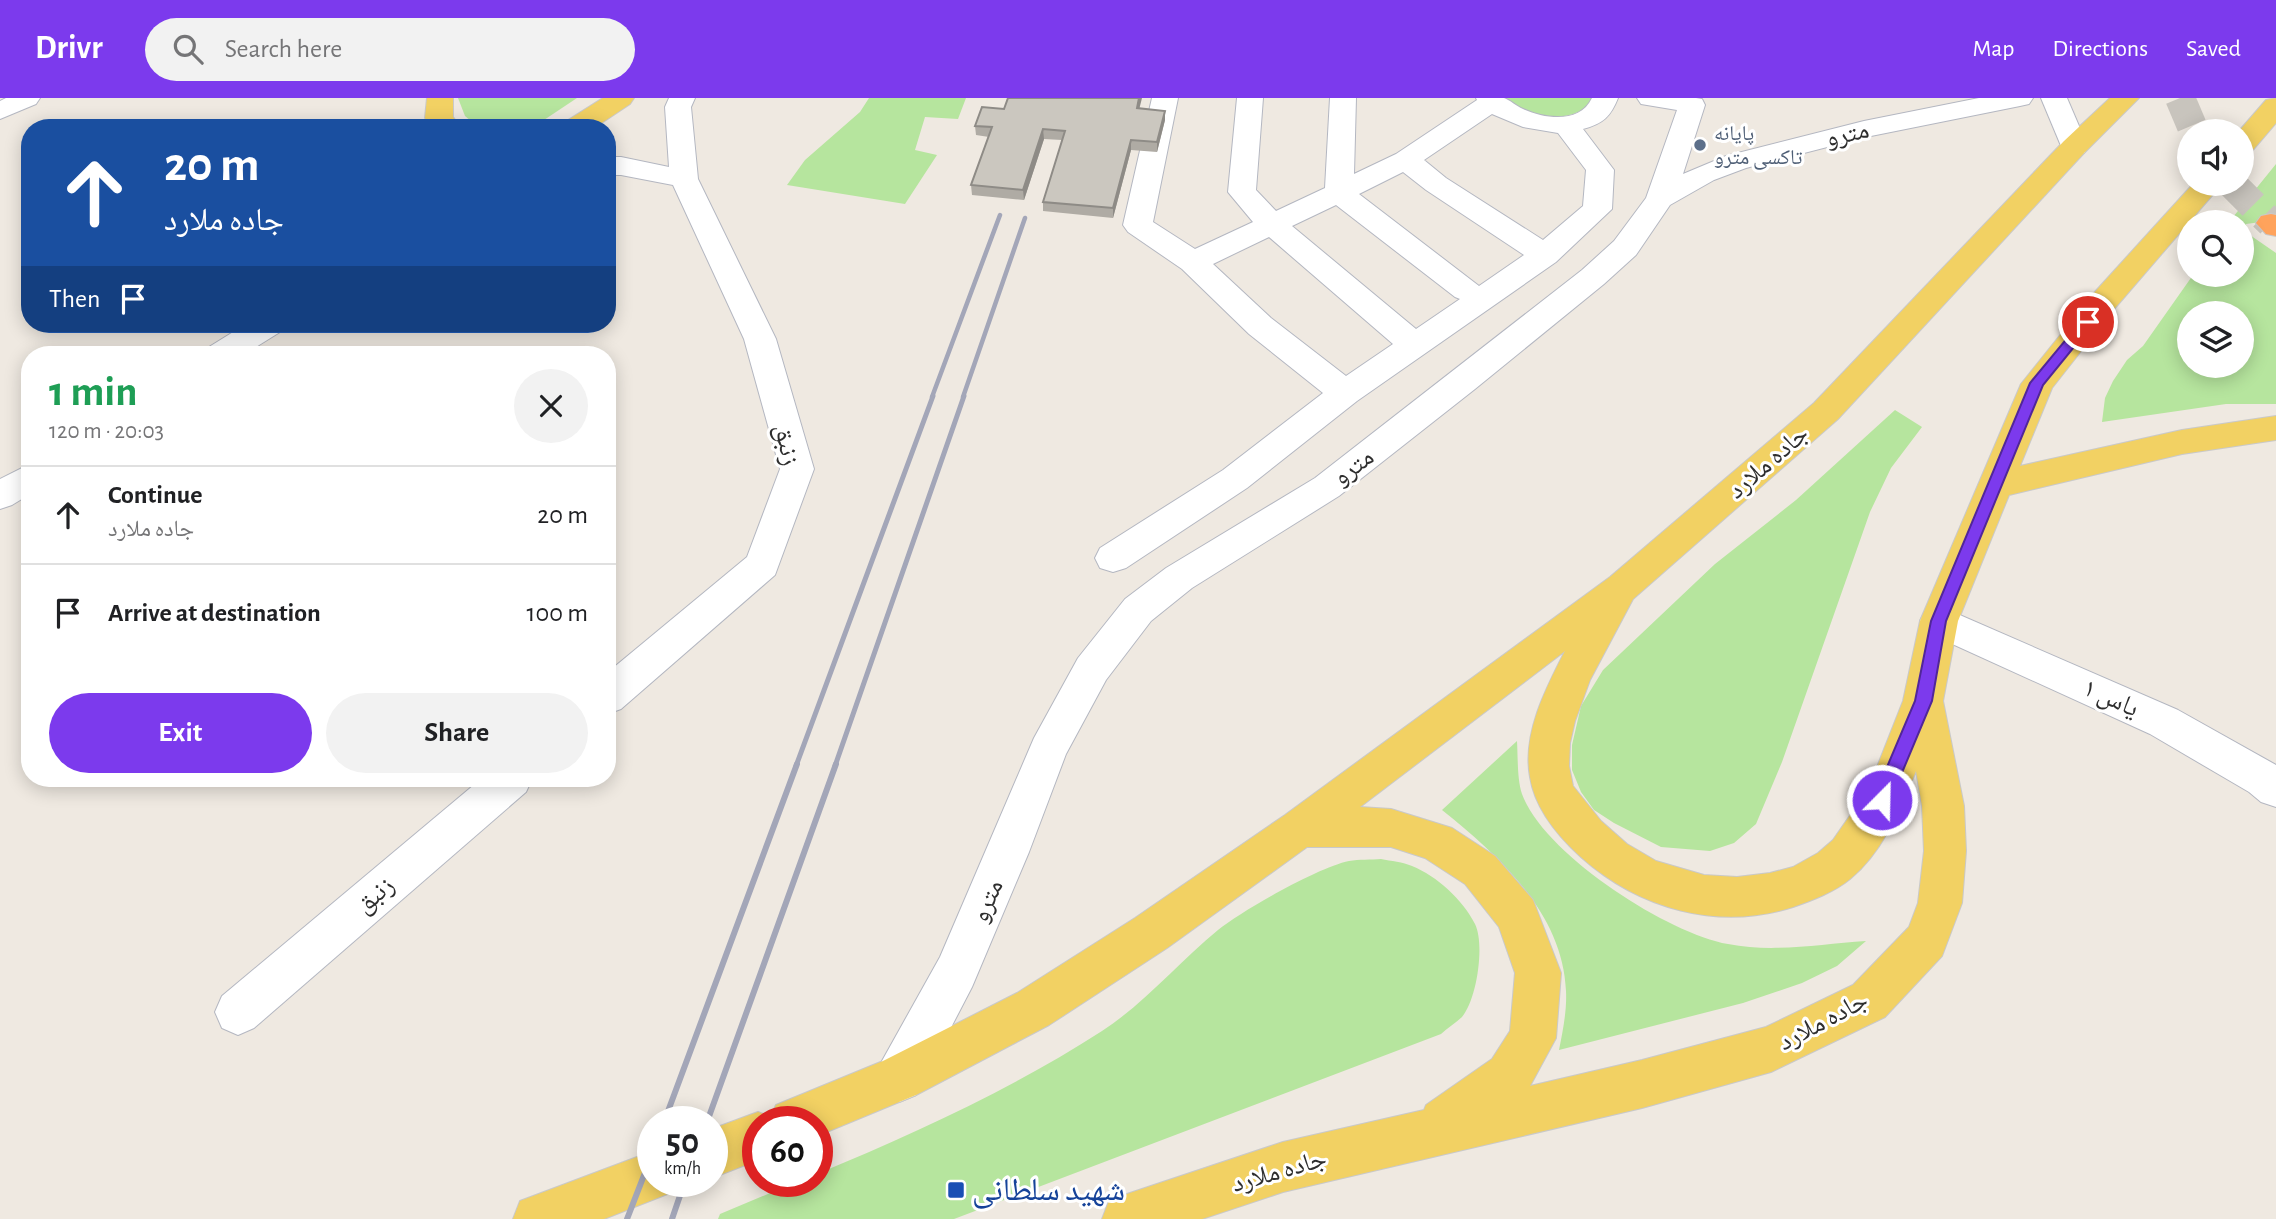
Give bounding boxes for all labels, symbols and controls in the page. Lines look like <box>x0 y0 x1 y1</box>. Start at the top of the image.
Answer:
search box <box>145 18 635 81</box>
icon: search <box>169 30 207 68</box>
text: Drivr <box>35 32 103 65</box>
text: Search here <box>225 36 342 62</box>
text: Map <box>1972 37 2014 61</box>
text: Directions <box>2052 37 2148 61</box>
text: Saved <box>2186 37 2241 61</box>
street label: مترو <box>1823 116 1872 153</box>
map controls <box>2177 119 2254 378</box>
button: sound <box>2177 119 2254 196</box>
place label: پایانه تاکسی مترو <box>1714 123 1803 170</box>
marker: پایانه تاکسی مترو <box>1692 137 1708 153</box>
text: 20 m <box>164 141 260 190</box>
icon: ahead <box>49 147 140 238</box>
text: جاده ملارد <box>164 204 284 236</box>
button: search <box>2177 210 2254 287</box>
icon: arrive <box>114 280 152 318</box>
text: Then <box>49 286 100 312</box>
pin <box>2058 292 2118 352</box>
button: layers <box>2177 301 2254 378</box>
icon: arrive <box>2069 303 2107 341</box>
button: close <box>514 369 588 443</box>
text: 1 min <box>49 371 138 413</box>
text: 120 m · 20:03 <box>49 420 164 443</box>
street label: جاده ملارد <box>1723 420 1813 504</box>
street label: زنبق <box>768 422 804 468</box>
street label: مترو <box>1328 443 1379 491</box>
text: Continue <box>108 482 203 508</box>
icon: ahead <box>49 496 87 534</box>
text: 20 m <box>537 502 588 528</box>
text: جاده ملارد <box>108 518 194 541</box>
icon: arrive <box>49 594 87 632</box>
text: Arrive at destination <box>108 600 321 626</box>
text: 100 m <box>527 600 588 626</box>
street label: یاس ۱ <box>2078 674 2143 723</box>
button: Exit <box>49 693 312 773</box>
button: Share <box>326 693 588 773</box>
position arrow <box>1845 763 1919 837</box>
street label: زنبق <box>351 872 401 920</box>
street label: مترو <box>966 876 1009 927</box>
street label: جاده ملارد <box>1774 987 1872 1056</box>
speed limit sign: 60 <box>742 1106 833 1197</box>
text: 50 <box>666 1125 699 1160</box>
street label: جاده ملارد <box>1229 1145 1329 1197</box>
text: km/h <box>664 1160 701 1178</box>
place label: شهید سلطانی <box>972 1174 1125 1209</box>
marker: شهید سلطانی <box>946 1180 966 1200</box>

